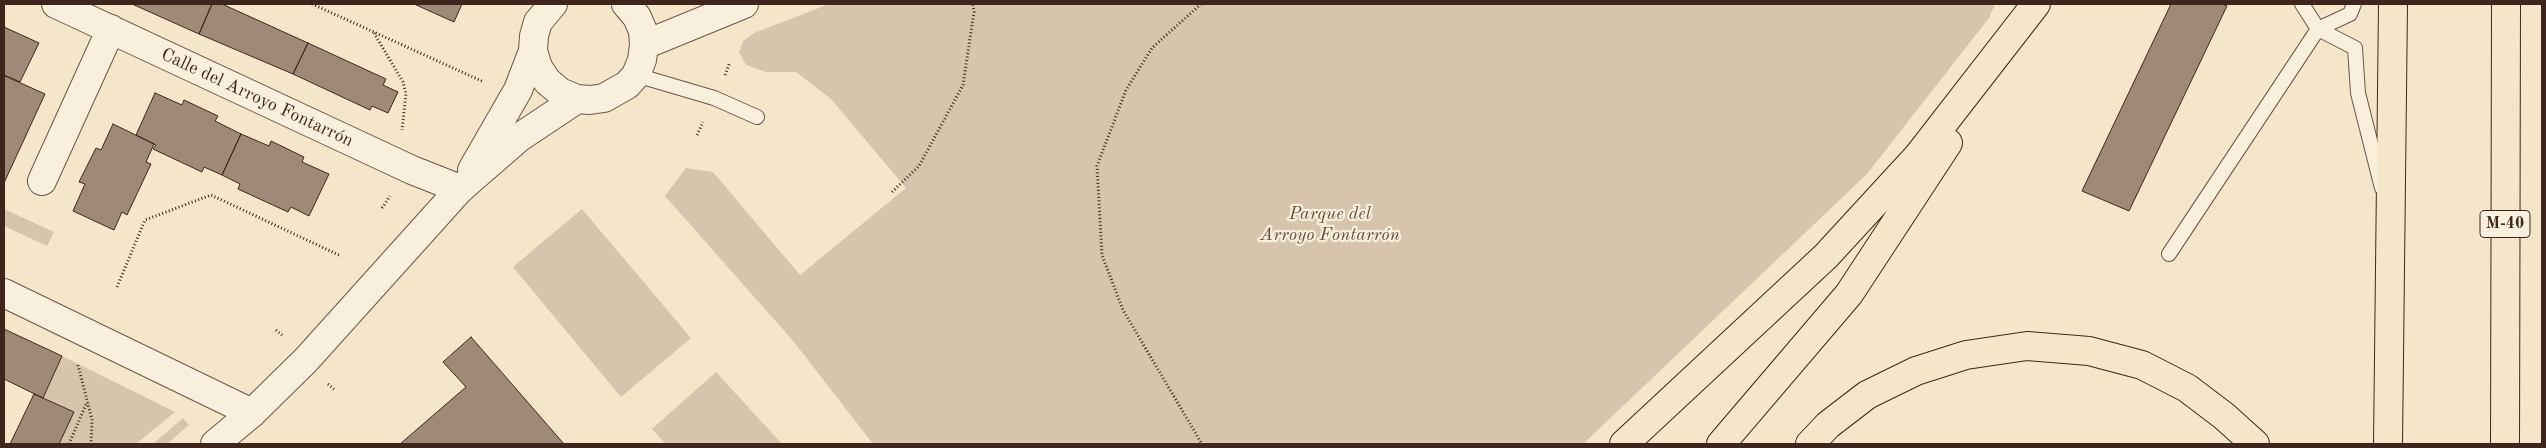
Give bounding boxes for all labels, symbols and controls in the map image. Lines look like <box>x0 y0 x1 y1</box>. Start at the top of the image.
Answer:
street label: Calle del Arroyo Fontarrón <box>157 44 357 152</box>
park label: Parque del Arroyo Fontarrón <box>1260 203 1400 245</box>
road number: M-40 <box>2480 210 2530 238</box>

